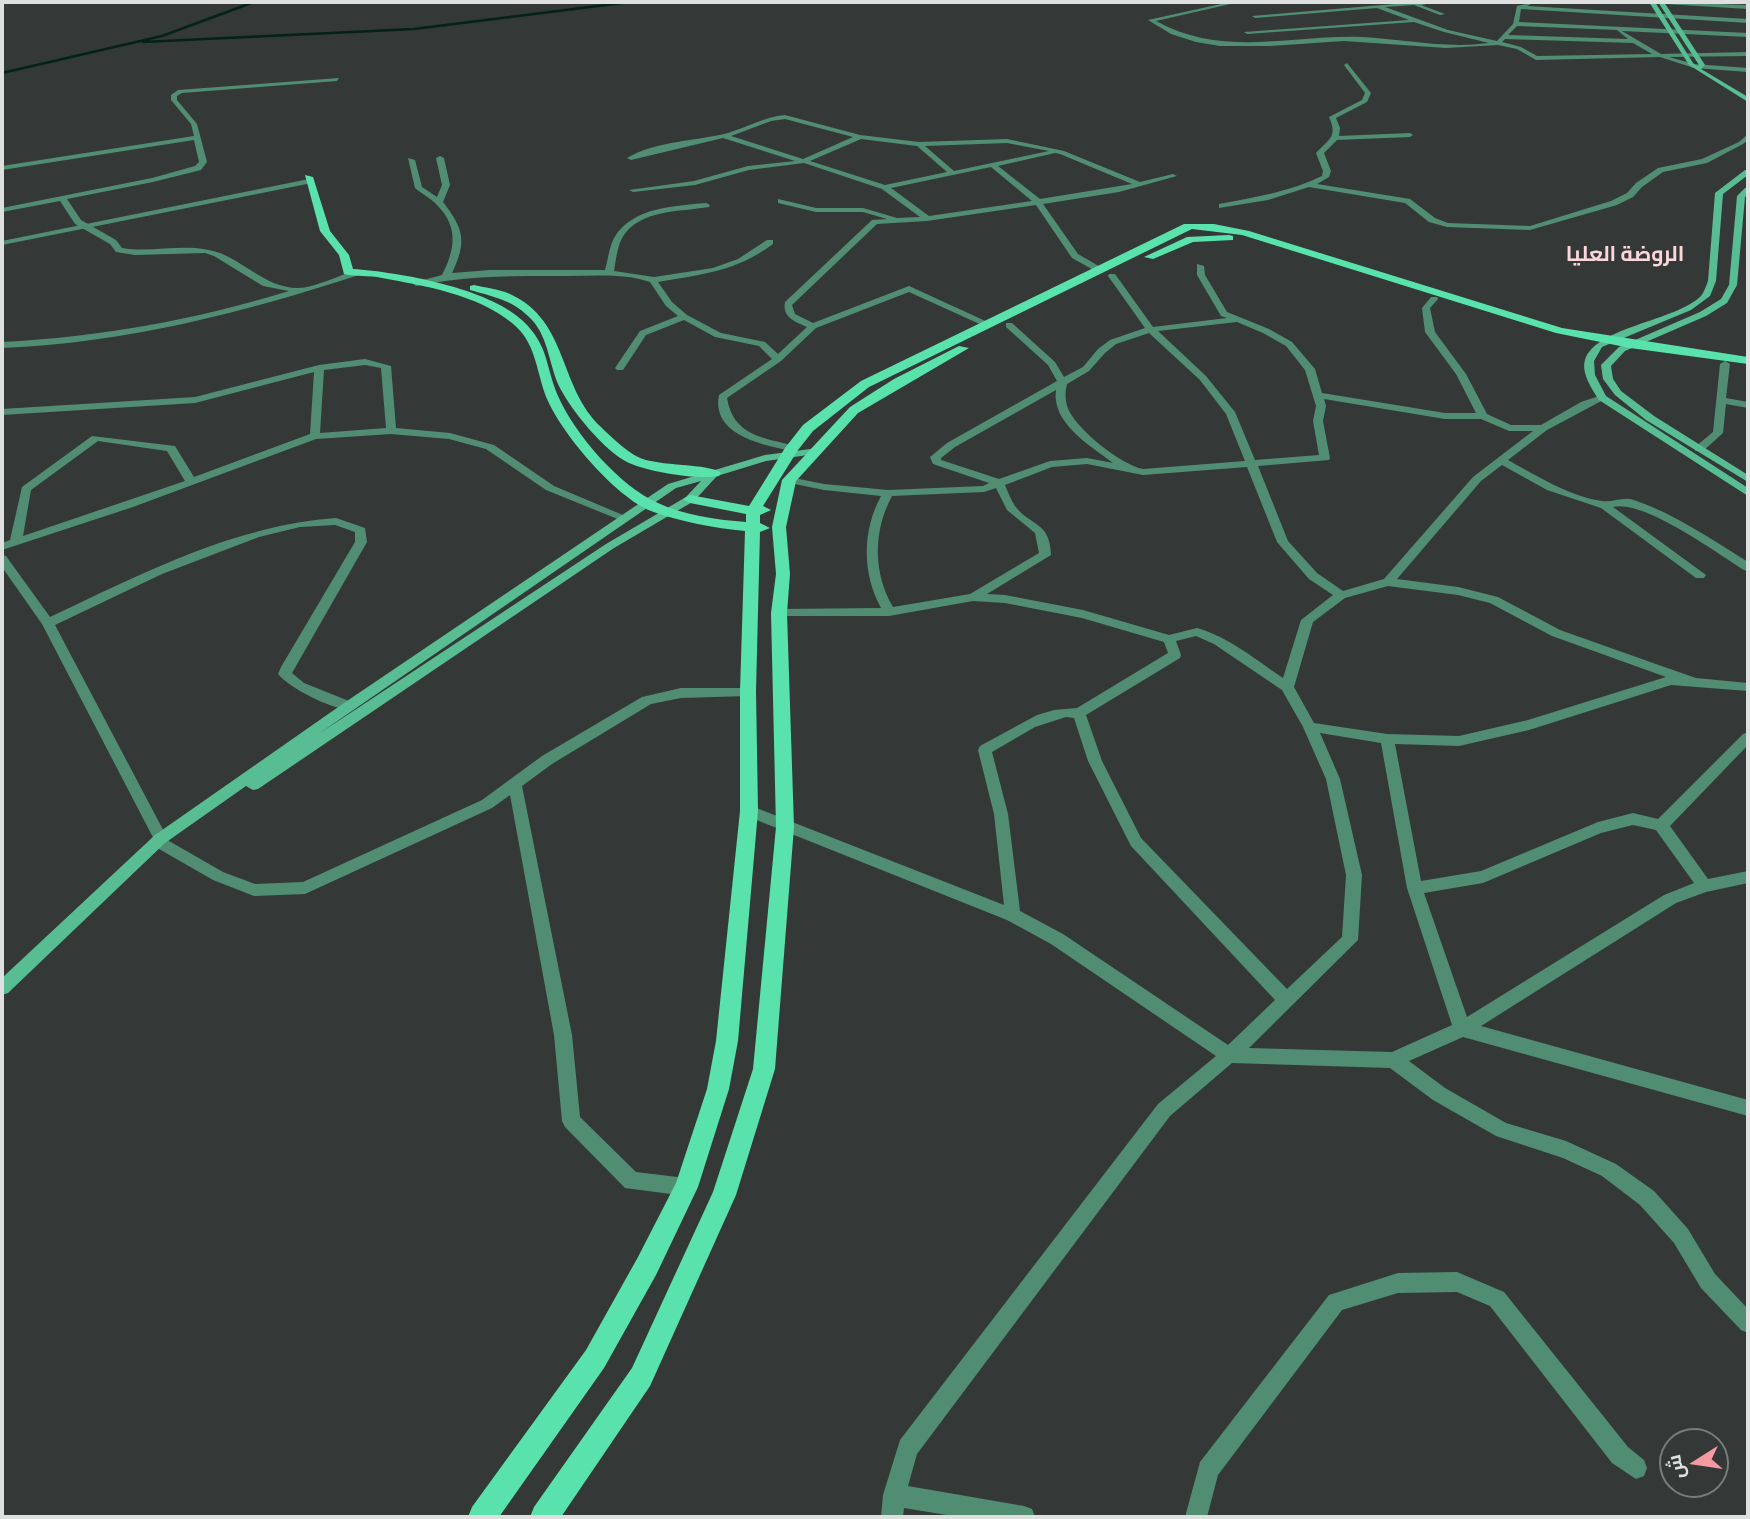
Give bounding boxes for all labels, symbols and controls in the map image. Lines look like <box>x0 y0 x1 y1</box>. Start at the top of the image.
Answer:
district label: الروضة العليا <box>1566 242 1684 268</box>
north arrow <box>1659 1428 1729 1498</box>
text: ش <box>1661 1453 1690 1481</box>

